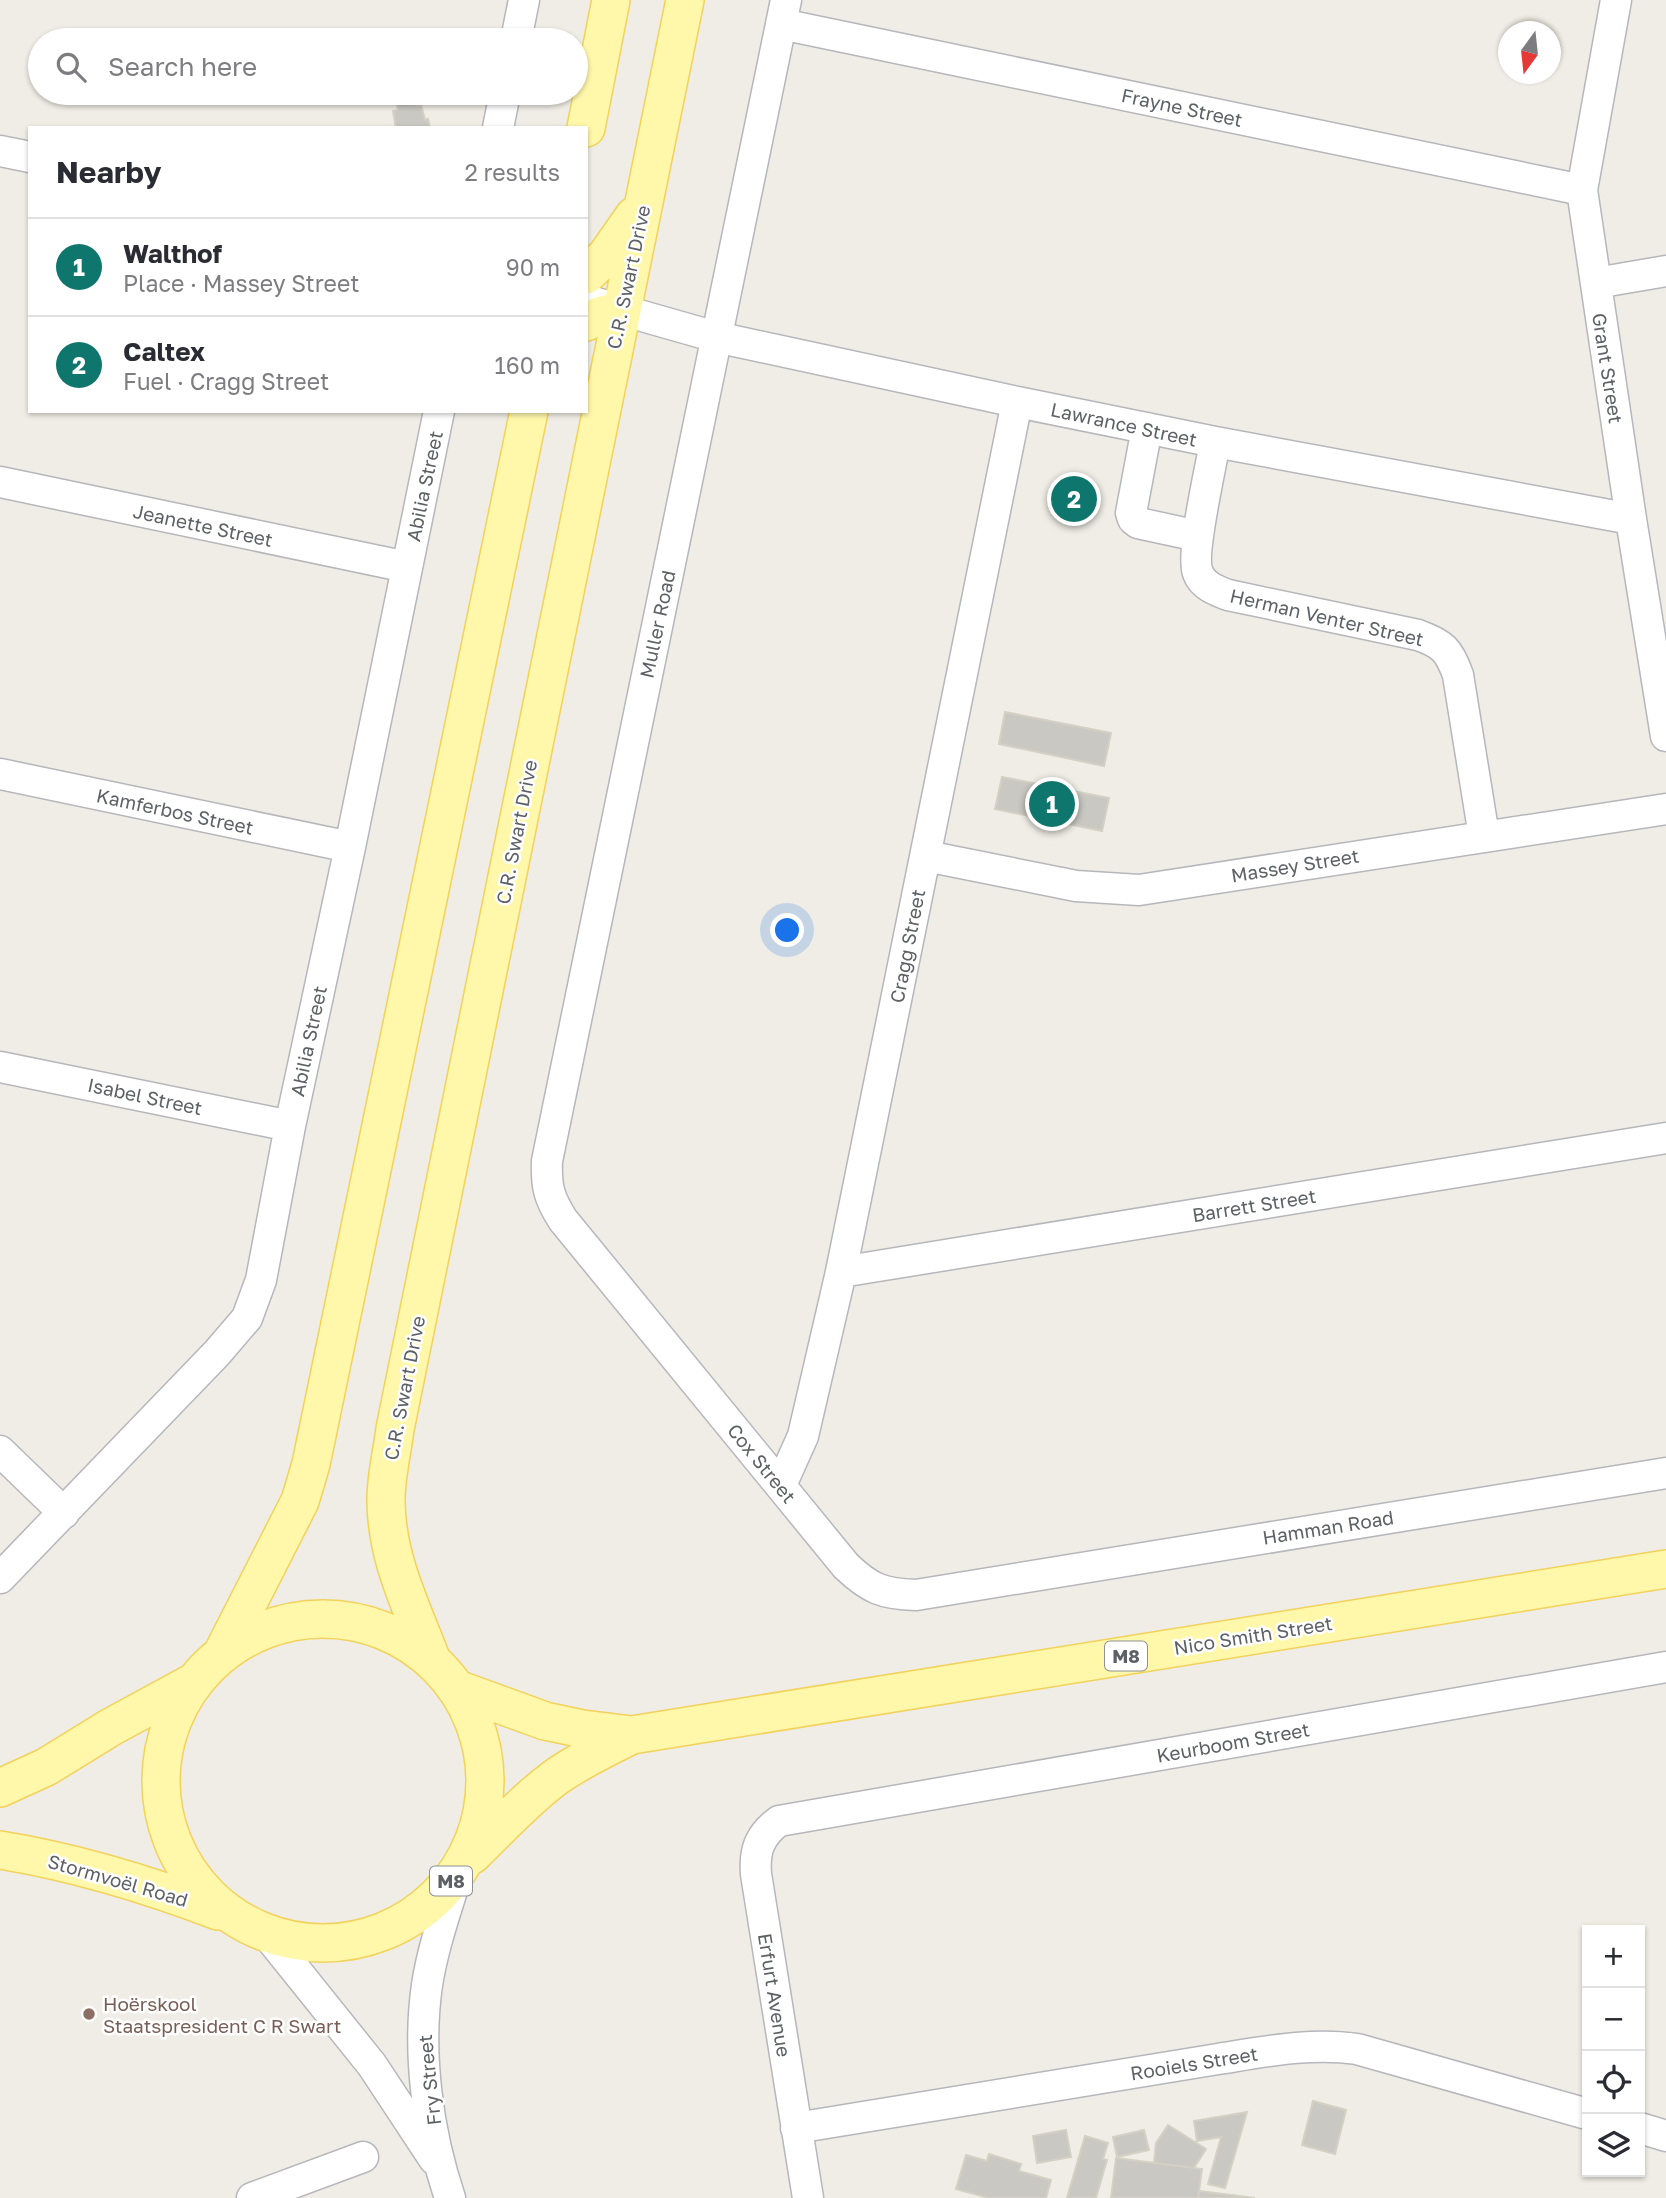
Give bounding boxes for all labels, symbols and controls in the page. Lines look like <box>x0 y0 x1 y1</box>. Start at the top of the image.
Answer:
north arrow <box>1498 21 1561 84</box>
search box <box>28 28 588 105</box>
icon: search <box>52 48 90 86</box>
text: Search here <box>108 51 257 82</box>
street label: Frayne Street <box>1119 83 1245 131</box>
text: Nearby <box>56 154 161 190</box>
text: 2 results <box>464 158 560 186</box>
street label: C.R. Swart Drive <box>602 203 654 351</box>
text: Walthof <box>123 238 222 269</box>
text: 1 <box>73 253 85 281</box>
text: 90 m <box>506 253 560 281</box>
text: Place · Massey Street <box>123 269 359 297</box>
street label: Grant Street <box>1588 311 1628 425</box>
text: Caltex <box>123 336 205 367</box>
text: 2 <box>72 351 86 379</box>
text: 160 m <box>495 351 560 379</box>
text: Fuel · Cragg Street <box>123 367 329 395</box>
street label: Lawrance Street <box>1049 397 1199 451</box>
street label: Abilia Street <box>401 429 447 543</box>
pin: 2 <box>1051 473 1097 525</box>
street label: Jeanette Street <box>131 499 275 551</box>
street label: Muller Road <box>634 568 680 680</box>
street label: Herman Venter Street <box>1228 584 1426 650</box>
street label: C.R. Swart Drive <box>491 758 541 906</box>
pin: 1 <box>1029 778 1075 830</box>
street label: Kamferbos Street <box>94 783 256 839</box>
street label: Massey Street <box>1229 844 1361 886</box>
street label: Cragg Street <box>885 887 929 1005</box>
your location <box>770 913 804 947</box>
street label: Abilia Street <box>285 984 331 1098</box>
street label: Isabel Street <box>86 1073 204 1119</box>
street label: Barrett Street <box>1190 1184 1318 1226</box>
street label: C.R. Swart Drive <box>379 1314 429 1462</box>
street label: Cox Street <box>723 1419 801 1507</box>
street label: Hamman Road <box>1261 1505 1395 1549</box>
street label: Nico Smith Street <box>1172 1611 1334 1659</box>
road number: M8 <box>1105 1642 1147 1671</box>
street label: Keurboom Street <box>1155 1717 1311 1767</box>
street label: Stormvoël Road <box>45 1849 191 1911</box>
road number: M8 <box>430 1867 472 1896</box>
map controls <box>1582 1925 1645 2177</box>
button: + <box>1582 1925 1645 1988</box>
street label: Erfurt Avenue <box>754 1931 796 2059</box>
button: − <box>1582 1988 1645 2051</box>
place label: Hoërskool Staatspresident C R Swart <box>103 1992 341 2037</box>
marker: Hoërskool Staatspresident C R Swart <box>81 2006 97 2022</box>
street label: Fry Street <box>413 2034 445 2126</box>
street label: Rooiels Street <box>1129 2042 1259 2084</box>
button: locate <box>1582 2051 1645 2114</box>
button: layers <box>1582 2114 1645 2177</box>

